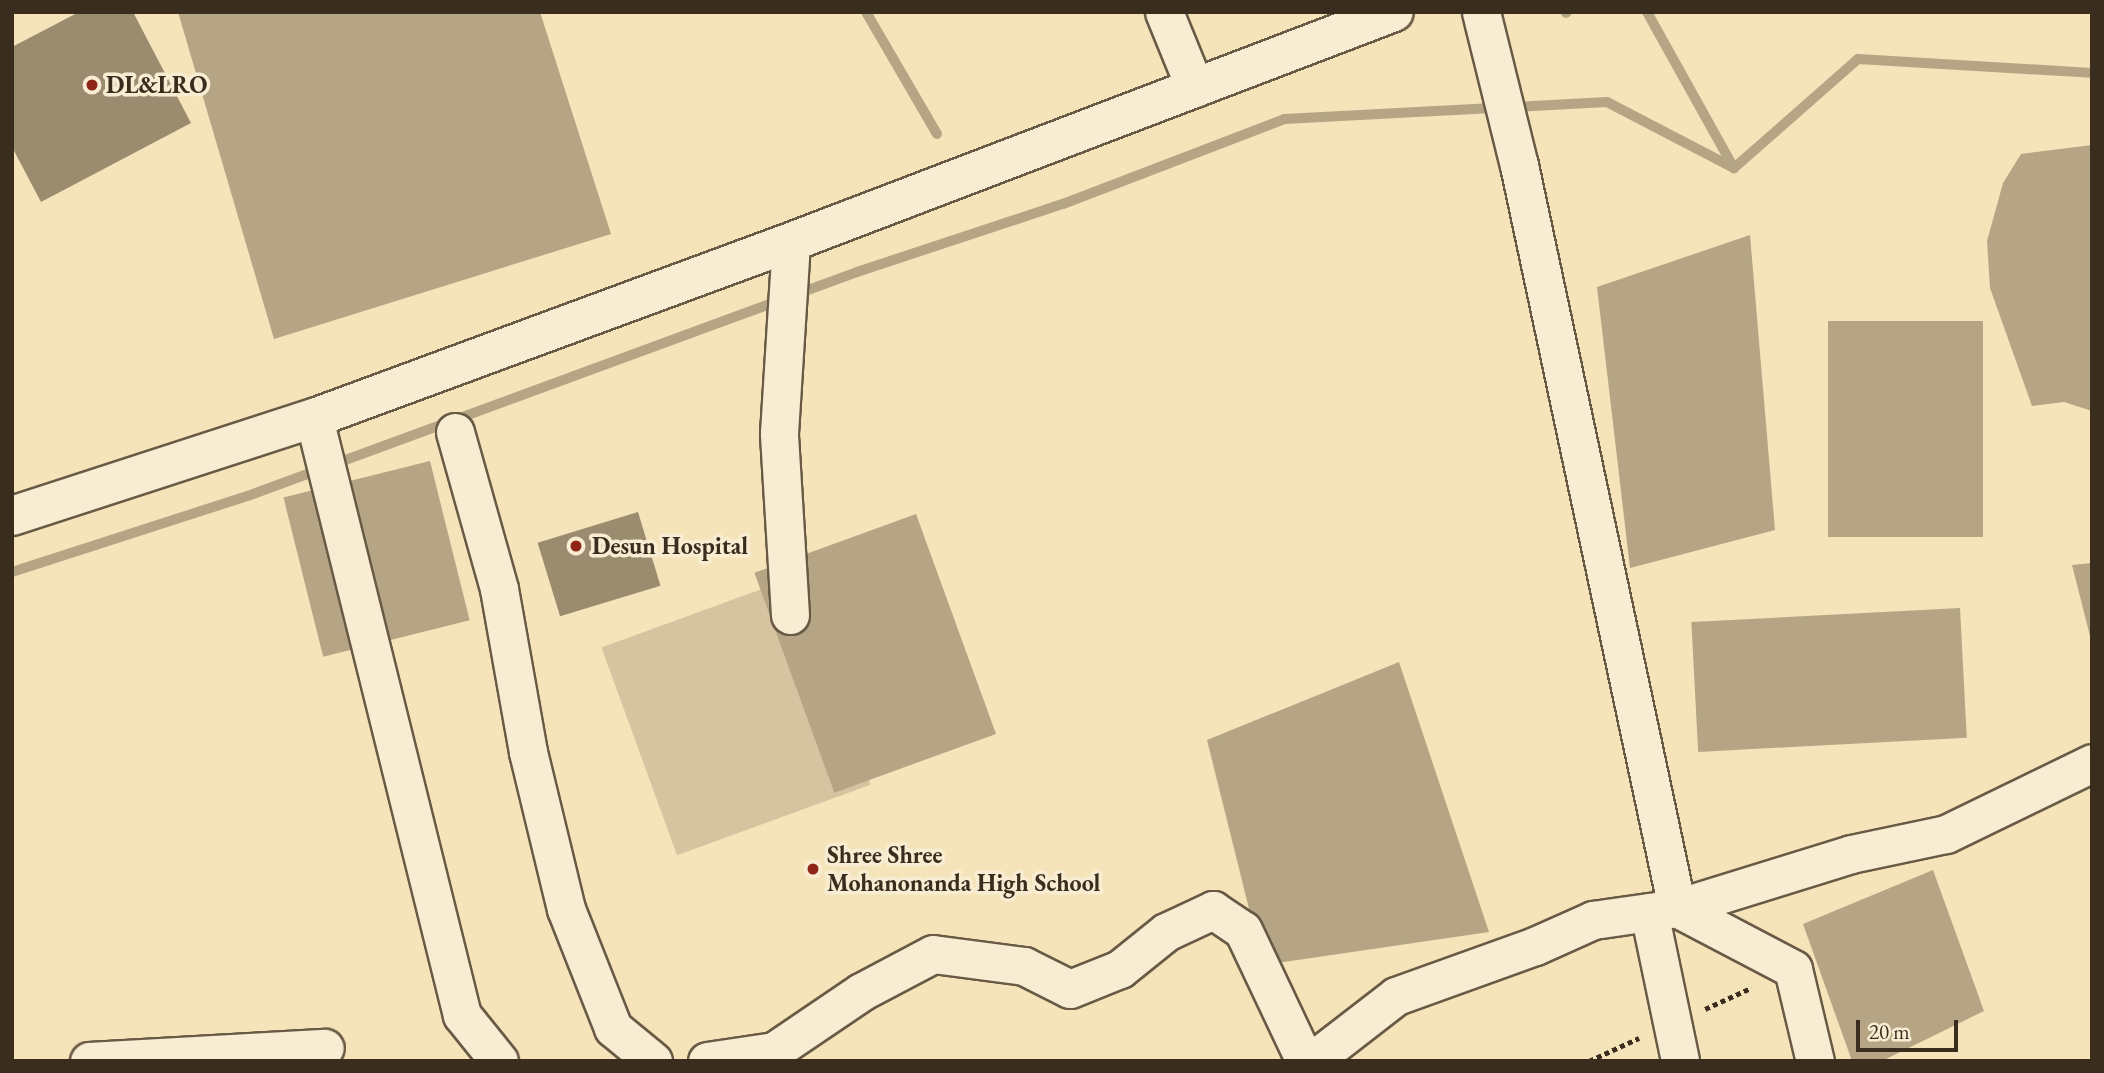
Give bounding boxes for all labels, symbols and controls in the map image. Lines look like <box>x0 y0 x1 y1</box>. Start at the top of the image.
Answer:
place label: DL&LRO <box>106 71 207 99</box>
marker: DL&LRO <box>84 77 100 93</box>
place label: Desun Hospital <box>592 532 748 560</box>
marker: Desun Hospital <box>566 536 586 556</box>
place label: Shree Shree Mohanonanda High School <box>827 841 1100 897</box>
marker: Shree Shree Mohanonanda High School <box>805 861 821 877</box>
scale bar <box>1859 1006 1960 1050</box>
text: 20 m <box>1869 1018 1910 1045</box>

